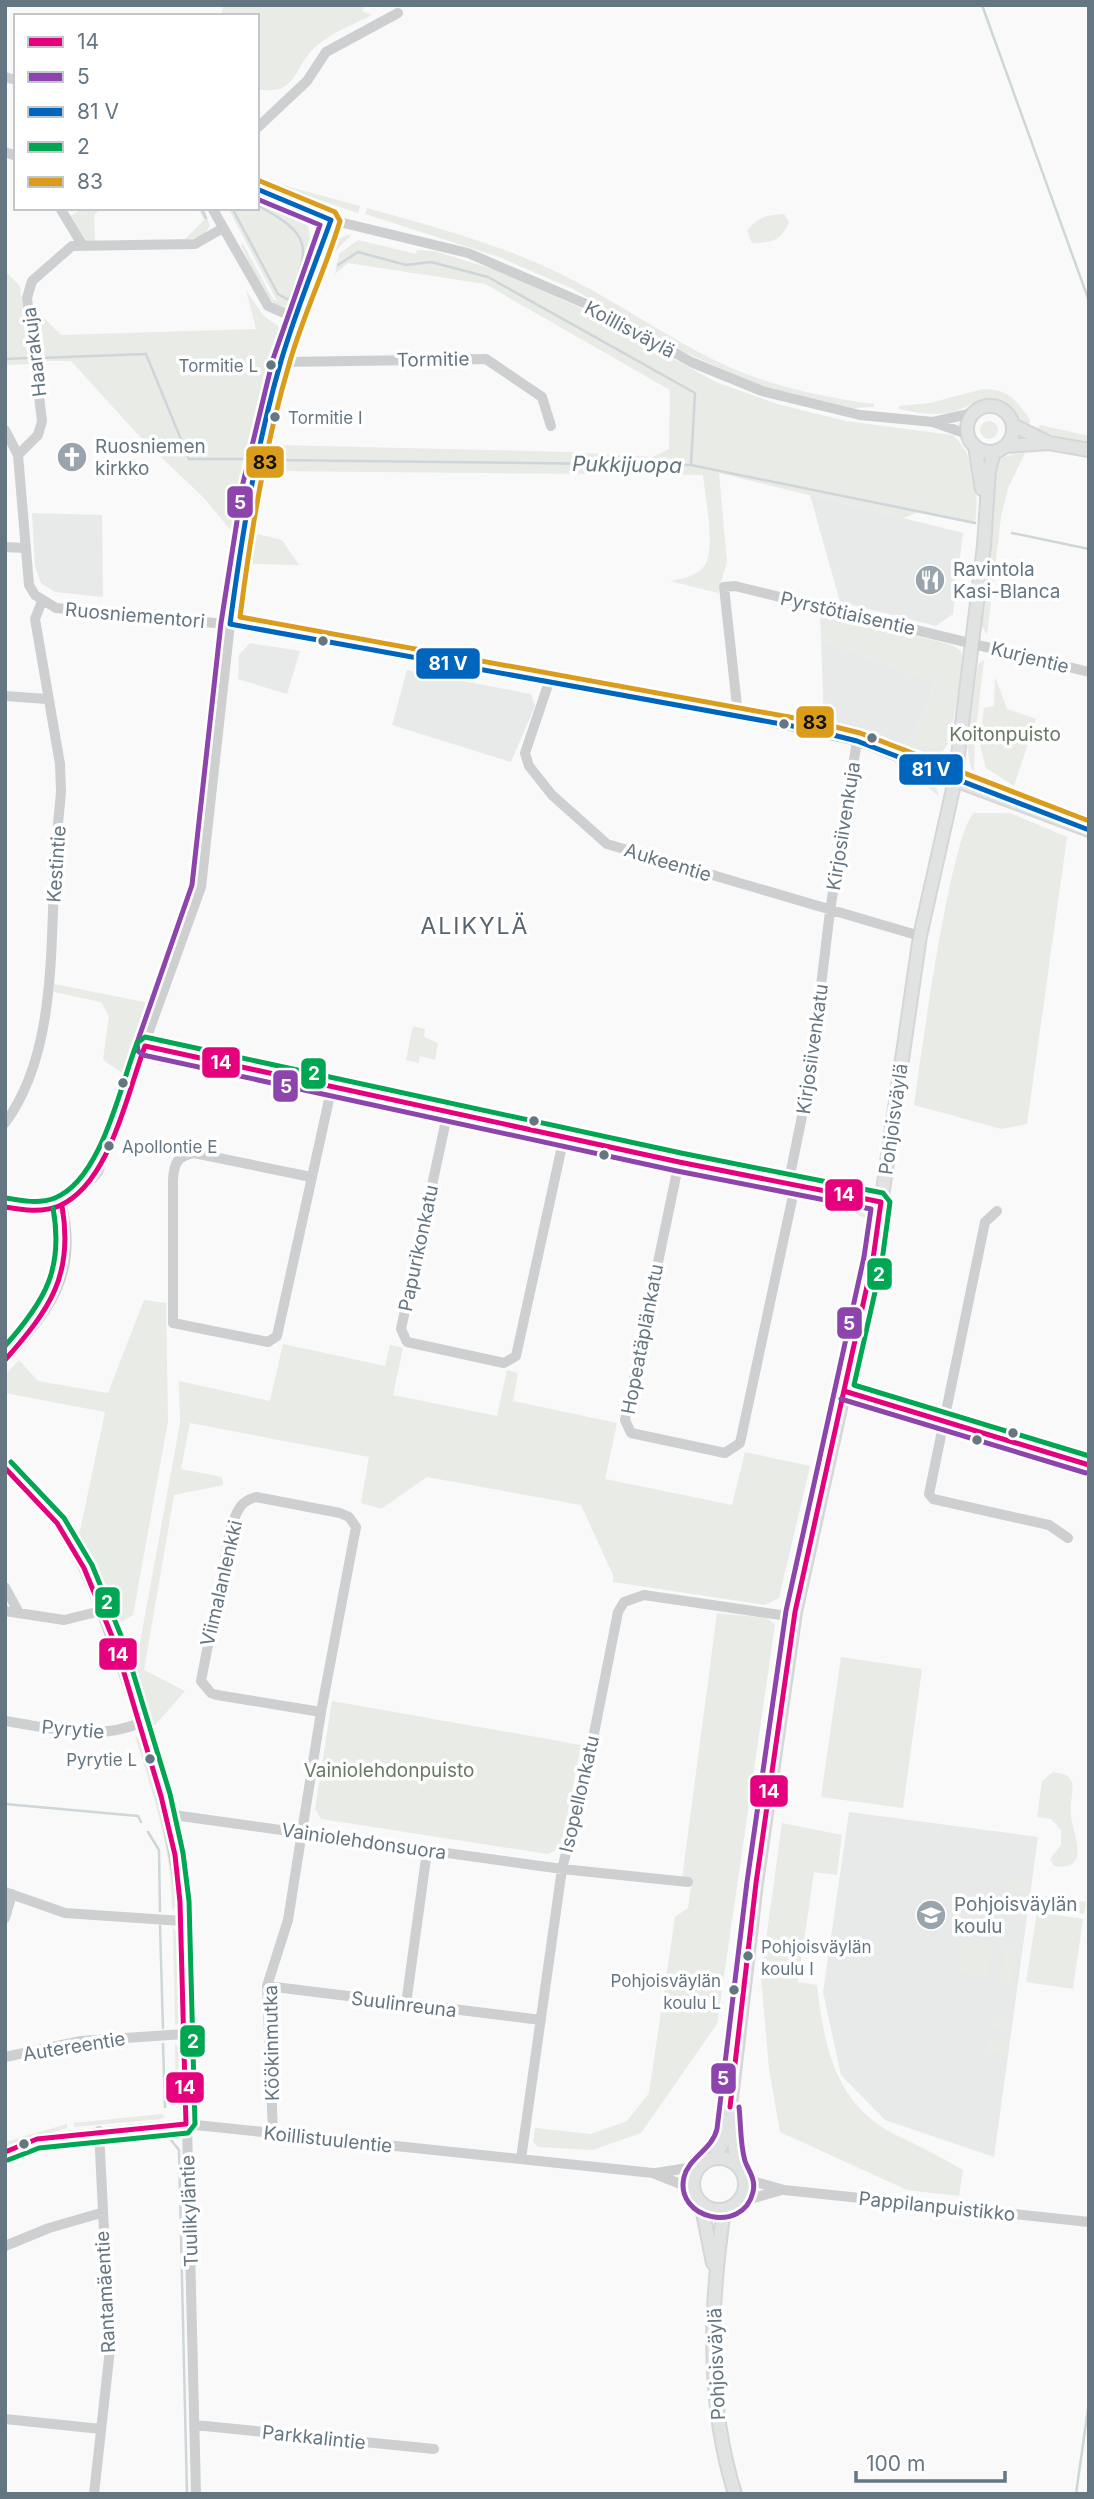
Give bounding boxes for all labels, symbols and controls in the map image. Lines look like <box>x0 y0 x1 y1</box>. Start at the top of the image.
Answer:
legend <box>14 14 259 210</box>
text: 14 <box>77 29 99 54</box>
text: 5 <box>77 64 90 89</box>
text: 81 V <box>77 99 119 124</box>
text: 2 <box>77 134 90 159</box>
text: 83 <box>77 169 103 194</box>
street label: Koillisväylä <box>581 296 679 363</box>
street label: Haarakuja <box>18 306 51 398</box>
street label: Tormitie <box>396 347 470 372</box>
place label: Tormitie L <box>179 356 258 376</box>
marker: Tormitie L <box>264 358 278 372</box>
place label: Tormitie I <box>288 408 362 428</box>
marker: Tormitie I <box>268 410 282 424</box>
place label: Ruosniemen kirkko <box>95 435 206 480</box>
church icon: Ruosniemen kirkko <box>55 440 89 474</box>
line badge: 83 <box>245 445 285 479</box>
text: 83 <box>253 451 277 474</box>
water label: Pukkijuopa <box>572 451 682 478</box>
line badge: 5 <box>226 485 254 519</box>
text: 5 <box>234 491 246 514</box>
place label: Ravintola Kasi-Blanca <box>953 558 1060 603</box>
restaurant icon: Ravintola Kasi-Blanca <box>913 563 947 597</box>
street label: Pyrstötiaisentie <box>778 587 918 640</box>
street label: Ruosniementori <box>64 598 206 633</box>
unlabelled marker <box>316 634 330 648</box>
street label: Kurjentie <box>988 637 1071 678</box>
line badge: 81 V <box>415 647 481 680</box>
text: 81 V <box>428 652 468 675</box>
line badge: 83 <box>795 705 835 739</box>
text: 83 <box>803 711 827 734</box>
unlabelled marker <box>777 717 791 731</box>
park label: Koitonpuisto <box>949 723 1061 746</box>
unlabelled marker <box>865 731 879 745</box>
line badge: 81 V <box>898 753 964 786</box>
text: 81 V <box>911 758 951 781</box>
street label: Kirjosiivenkuja <box>822 760 865 892</box>
street label: Kestintie <box>42 825 71 903</box>
street label: Aukeentie <box>622 838 714 887</box>
district label: ALIKYLÄ <box>421 912 530 940</box>
street label: Kirjosiivenkatu <box>792 982 833 1116</box>
line badge: 14 <box>201 1046 241 1079</box>
text: 14 <box>210 1051 232 1074</box>
line badge: 2 <box>300 1057 327 1090</box>
text: 2 <box>308 1062 320 1085</box>
street label: Pohjoisväylä <box>874 1062 913 1176</box>
line badge: 5 <box>272 1069 299 1103</box>
text: 5 <box>280 1075 292 1098</box>
unlabelled marker <box>116 1076 130 1090</box>
unlabelled marker <box>527 1114 541 1128</box>
place label: Apollontie E <box>122 1137 217 1157</box>
marker: Apollontie E <box>102 1139 116 1153</box>
unlabelled marker <box>597 1148 611 1162</box>
line badge: 14 <box>824 1178 864 1212</box>
street label: Papurikonkatu <box>394 1183 443 1314</box>
text: 14 <box>833 1183 855 1206</box>
line badge: 2 <box>866 1257 893 1291</box>
street label: Hopeatäplänkatu <box>617 1262 668 1416</box>
text: 2 <box>873 1263 885 1286</box>
line badge: 5 <box>836 1306 863 1340</box>
text: 5 <box>843 1312 855 1335</box>
unlabelled marker <box>1006 1426 1020 1440</box>
unlabelled marker <box>970 1433 984 1447</box>
street label: Viimalanlenkki <box>196 1518 247 1648</box>
line badge: 2 <box>94 1586 121 1619</box>
text: 2 <box>101 1591 113 1614</box>
line badge: 14 <box>98 1637 138 1671</box>
text: 14 <box>107 1643 129 1666</box>
street label: Pyrytie <box>41 1715 105 1744</box>
street label: Isopellonkatu <box>555 1733 604 1855</box>
place label: Pyrytie L <box>66 1750 137 1770</box>
marker: Pyrytie L <box>143 1752 157 1766</box>
park label: Vainiolehdonpuisto <box>304 1759 474 1782</box>
line badge: 14 <box>749 1774 789 1808</box>
text: 14 <box>758 1780 780 1803</box>
street label: Vainiolehdonsuora <box>280 1819 448 1864</box>
place label: Pohjoisväylän koulu <box>954 1893 1078 1938</box>
school or university icon: Pohjoisväylän koulu <box>914 1898 948 1932</box>
place label: Pohjoisväylän koulu I <box>761 1937 872 1979</box>
marker: Pohjoisväylän koulu I <box>741 1949 755 1963</box>
place label: Pohjoisväylän koulu L <box>610 1971 721 2013</box>
marker: Pohjoisväylän koulu L <box>727 1983 741 1997</box>
street label: Köökinmutka <box>259 1985 284 2101</box>
street label: Suulinreuna <box>350 1987 458 2022</box>
line badge: 2 <box>179 2024 206 2058</box>
street label: Autereentie <box>21 2027 127 2066</box>
text: 2 <box>187 2030 199 2053</box>
line badge: 5 <box>710 2062 737 2095</box>
text: 5 <box>717 2067 729 2090</box>
line badge: 14 <box>165 2071 205 2104</box>
text: 14 <box>174 2076 196 2099</box>
street label: Koillistuulentie <box>262 2121 393 2158</box>
unlabelled marker <box>17 2137 31 2151</box>
street label: Tuulikyläntie <box>176 2155 203 2267</box>
street label: Pappilanpuistikko <box>858 2187 1016 2226</box>
street label: Rantamäentie <box>91 2230 120 2354</box>
street label: Pohjoisväylä <box>703 2307 730 2421</box>
street label: Parkkalintie <box>261 2421 367 2454</box>
scale bar <box>856 2440 1005 2484</box>
text: 100 m <box>866 2451 925 2476</box>

